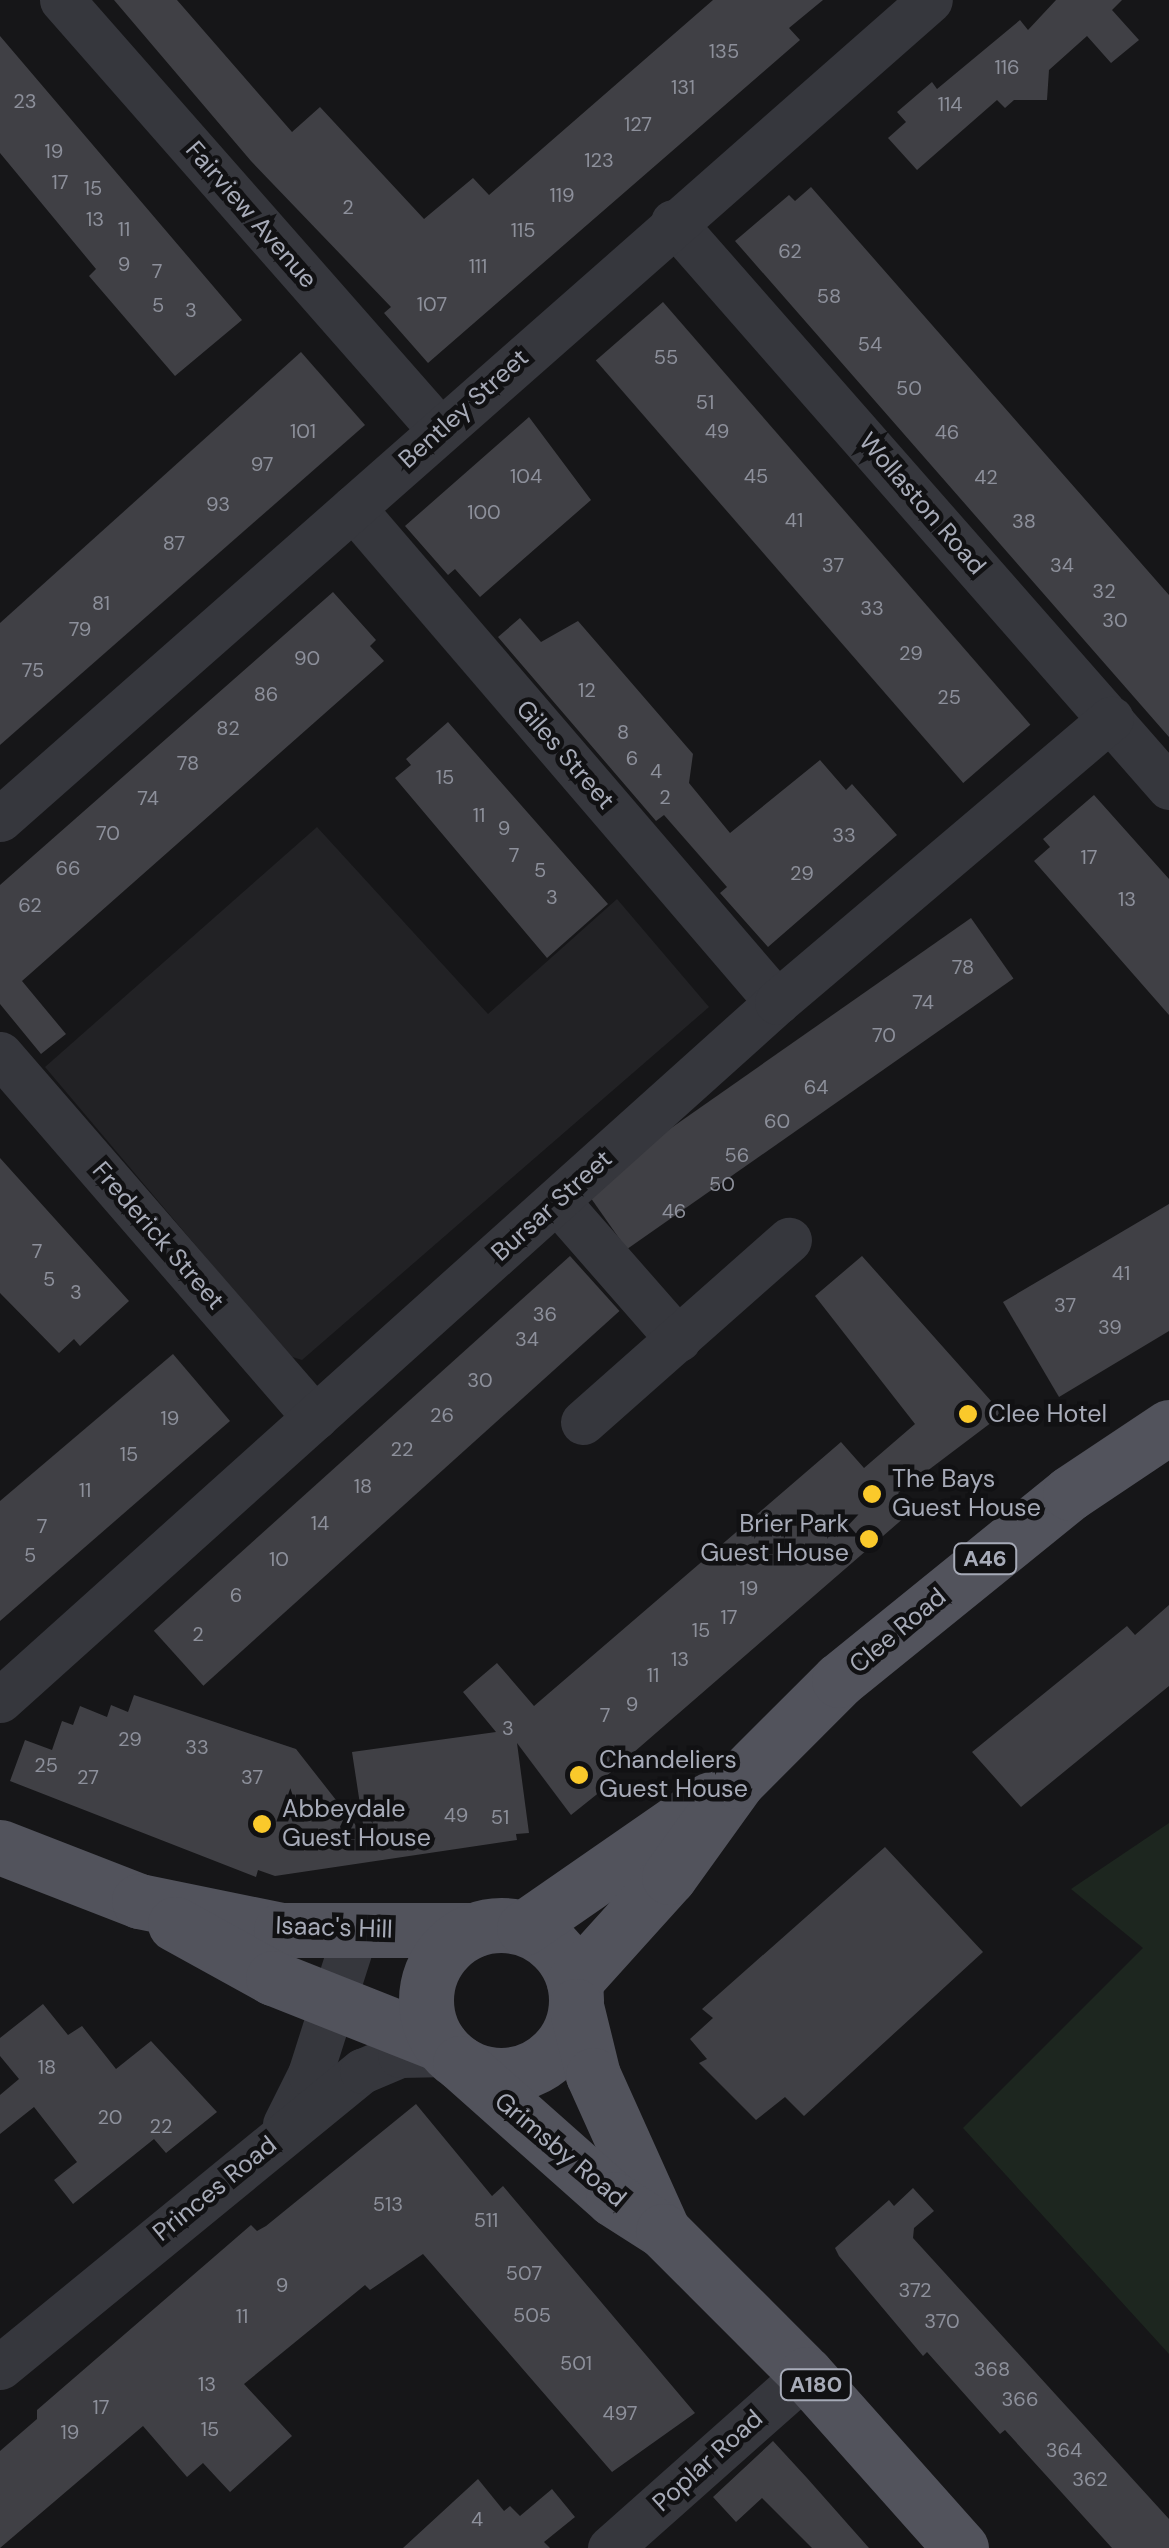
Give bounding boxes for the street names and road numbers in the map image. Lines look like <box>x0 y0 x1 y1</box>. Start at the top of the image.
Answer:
street label: Fairview Avenue <box>179 135 323 295</box>
street label: Bentley Street <box>393 343 535 475</box>
street label: Wollaston Road <box>852 427 992 581</box>
street label: Giles Street <box>509 694 621 816</box>
street label: Bursar Street <box>486 1144 618 1268</box>
street label: Frederick Street <box>86 1156 230 1316</box>
road number: A46 <box>952 1542 1018 1576</box>
street label: Clee Road <box>844 1582 952 1680</box>
street label: Isaac's Hill <box>275 1911 393 1945</box>
street label: Grimsby Road <box>488 2086 632 2214</box>
street label: Princes Road <box>147 2130 283 2248</box>
road number: A180 <box>778 2368 854 2402</box>
street label: Poplar Road <box>647 2404 769 2518</box>

